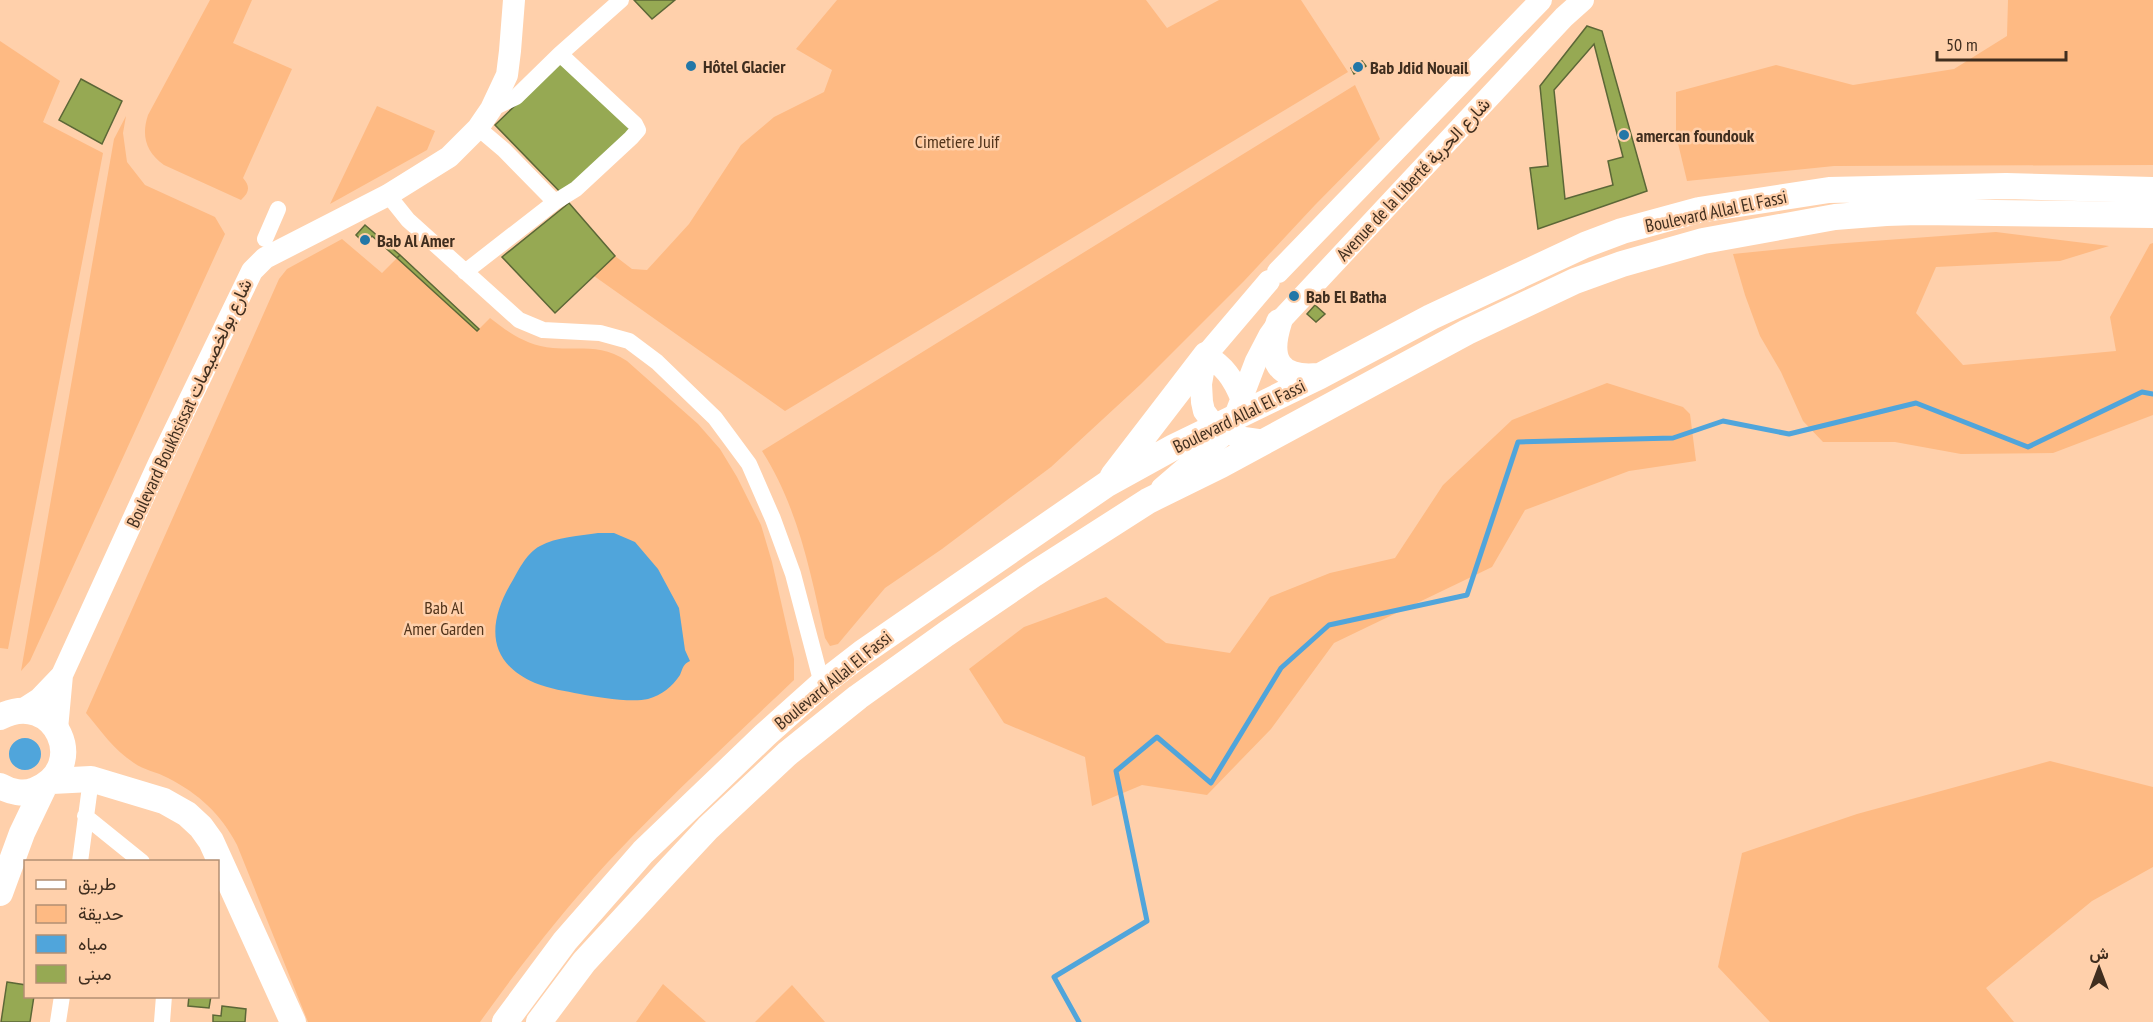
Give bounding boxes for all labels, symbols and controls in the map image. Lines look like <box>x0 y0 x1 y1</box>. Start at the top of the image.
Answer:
scale bar <box>1937 24 2066 62</box>
text: 50 m <box>1946 33 1978 56</box>
place label: Hôtel Glacier <box>703 55 786 78</box>
place label: Bab Jdid Nouail <box>1370 56 1469 79</box>
marker: Hôtel Glacier <box>684 59 698 73</box>
marker: Bab Jdid Nouail <box>1351 60 1365 74</box>
street label: Avenue de la Liberté شارع الحرية <box>1331 92 1496 266</box>
place label: amercan foundouk <box>1636 124 1755 147</box>
marker: amercan foundouk <box>1617 128 1631 142</box>
park label: Cimetiere Juif <box>915 130 1001 153</box>
street label: Boulevard Allal El Fassi <box>1643 185 1789 237</box>
place label: Bab Al Amer <box>377 229 455 252</box>
marker: Bab Al Amer <box>358 233 372 247</box>
street label: Boulevard Boukhsissat شارع بولخصيصات <box>121 275 258 532</box>
place label: Bab El Batha <box>1306 285 1387 308</box>
marker: Bab El Batha <box>1287 289 1301 303</box>
street label: Boulevard Allal El Fassi <box>1169 374 1309 458</box>
park label: Bab Al Amer Garden <box>404 596 484 640</box>
street label: Boulevard Allal El Fassi <box>770 626 896 734</box>
legend <box>24 860 219 998</box>
text: طريق <box>78 872 116 895</box>
text: حديقة <box>78 902 124 925</box>
text: مياه <box>78 932 107 955</box>
north arrow <box>2069 938 2129 998</box>
text: ش <box>2089 943 2109 963</box>
text: مبنى <box>78 962 112 985</box>

